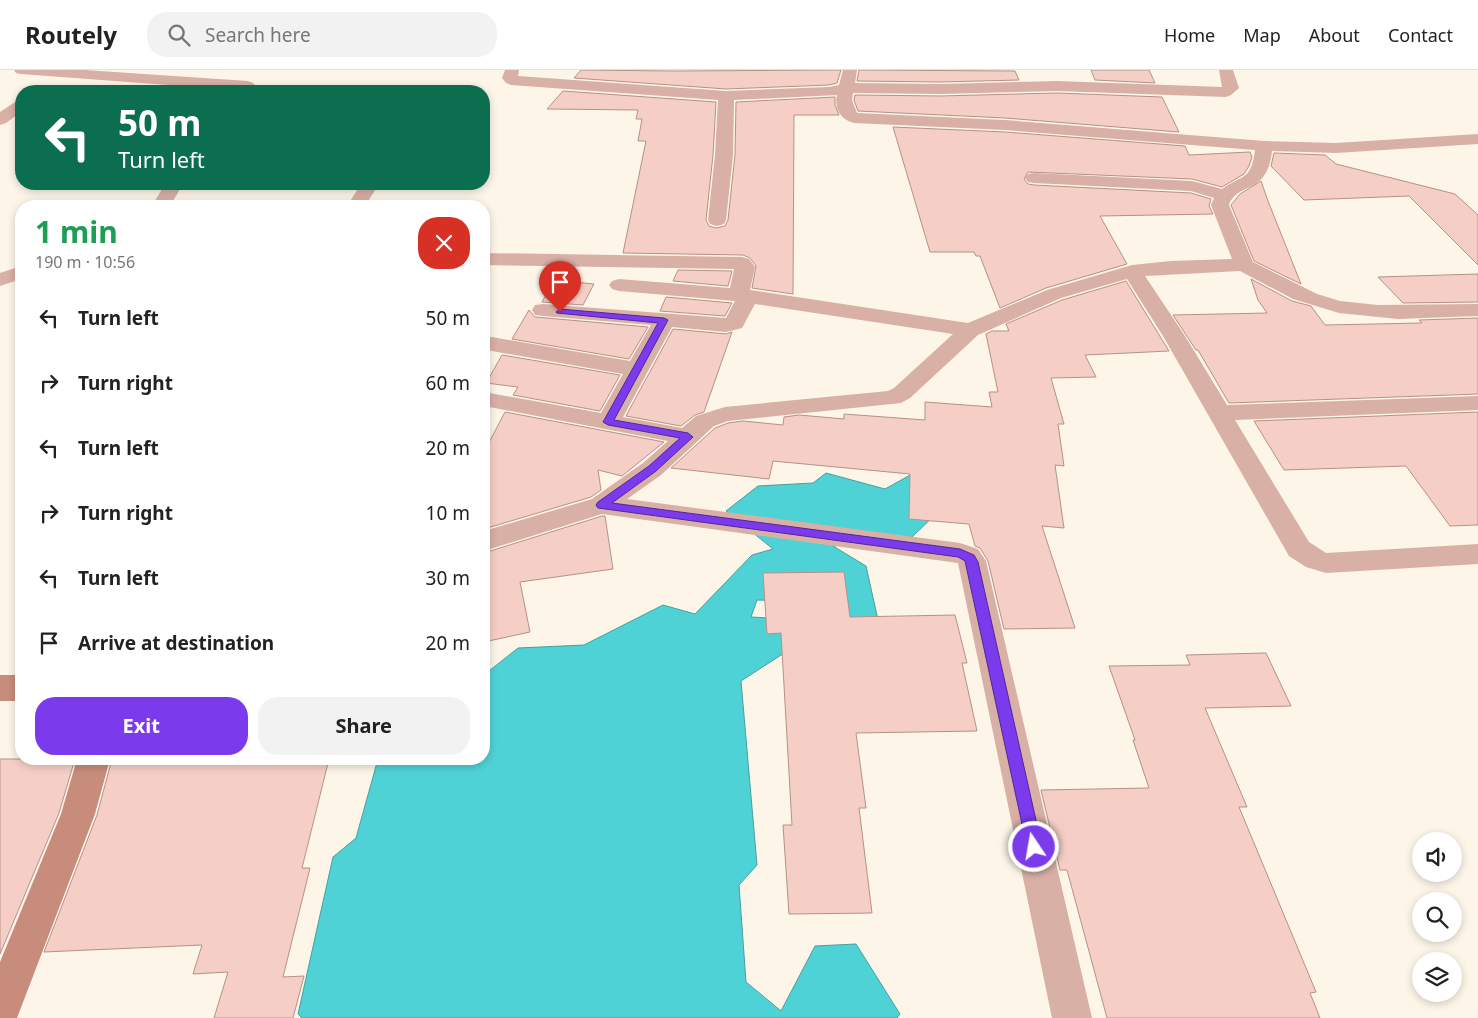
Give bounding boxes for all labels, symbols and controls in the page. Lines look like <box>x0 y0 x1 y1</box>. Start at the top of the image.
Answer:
search box <box>147 12 497 57</box>
text: Routely <box>25 18 117 51</box>
icon: search <box>165 21 193 49</box>
text: Search here <box>205 22 311 48</box>
text: Home <box>1164 23 1215 47</box>
text: Map <box>1243 23 1281 47</box>
text: About <box>1309 23 1360 47</box>
text: Contact <box>1388 23 1453 47</box>
text: 50 m <box>118 99 201 146</box>
icon: left <box>35 105 100 170</box>
text: Turn left <box>118 144 205 174</box>
text: 1 min <box>35 211 118 252</box>
button: close <box>418 217 470 269</box>
text: 190 m · 10:56 <box>35 251 135 273</box>
pin <box>539 261 581 312</box>
icon: arrive <box>546 268 574 296</box>
icon: left <box>35 304 63 332</box>
text: Turn left <box>78 305 159 331</box>
text: 50 m <box>426 305 470 331</box>
icon: right <box>35 369 63 397</box>
text: Turn right <box>78 370 173 396</box>
text: 60 m <box>426 370 470 396</box>
icon: left <box>35 434 63 462</box>
text: Turn left <box>78 435 159 461</box>
text: 20 m <box>426 435 470 461</box>
icon: right <box>35 499 63 527</box>
text: Turn right <box>78 500 173 526</box>
text: 10 m <box>426 500 470 526</box>
icon: left <box>35 564 63 592</box>
text: Turn left <box>78 565 159 591</box>
text: 30 m <box>426 565 470 591</box>
icon: arrive <box>35 629 63 657</box>
text: Arrive at destination <box>78 630 274 656</box>
text: 20 m <box>426 630 470 656</box>
button: Exit <box>35 697 248 755</box>
button: Share <box>258 697 470 755</box>
position arrow <box>1007 820 1059 872</box>
map controls <box>1412 832 1462 1002</box>
button: sound <box>1412 832 1462 882</box>
button: search <box>1412 892 1462 942</box>
button: layers <box>1412 952 1462 1002</box>

